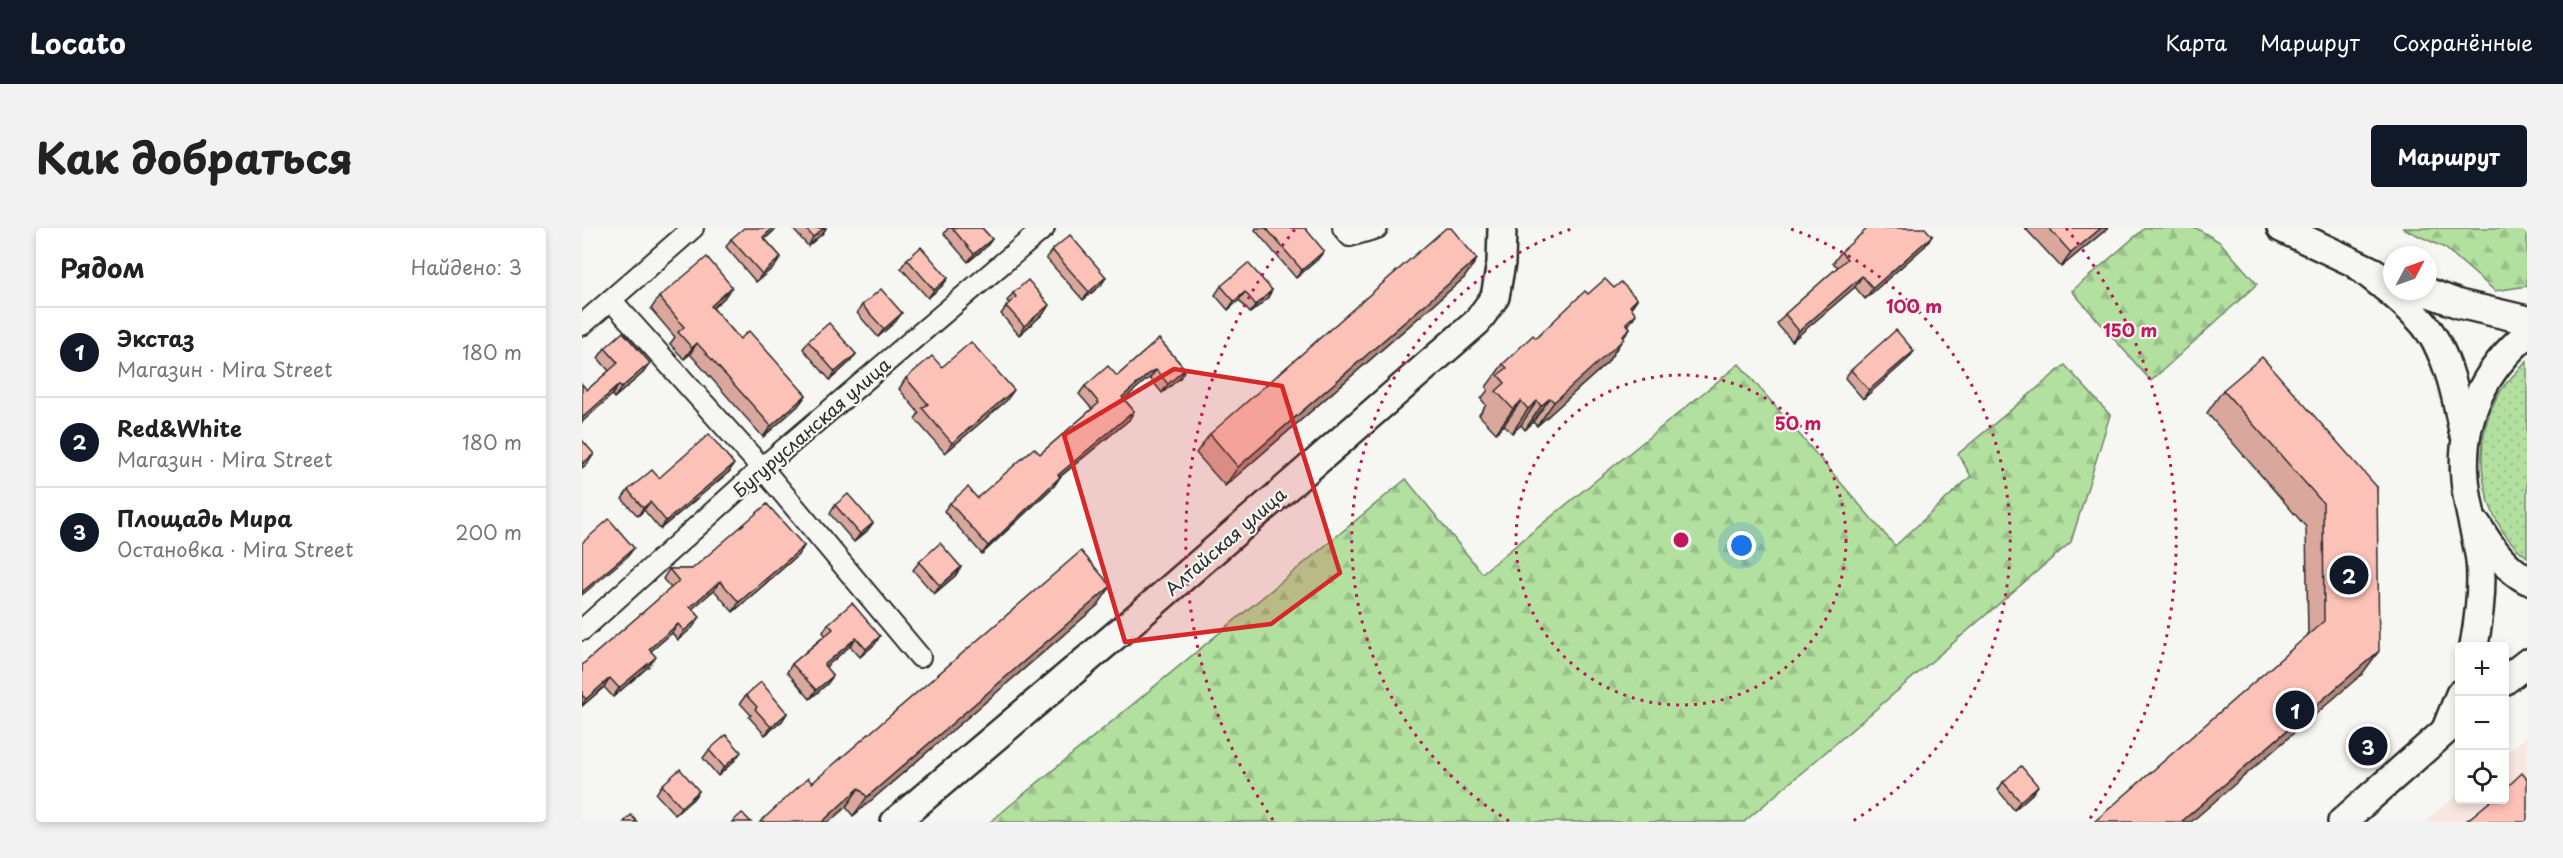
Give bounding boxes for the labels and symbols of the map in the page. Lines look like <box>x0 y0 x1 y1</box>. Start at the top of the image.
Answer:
north arrow <box>2383 246 2437 300</box>
text: 100 m <box>1886 292 1942 319</box>
text: 150 m <box>2103 316 2157 343</box>
street label: Бугурусланская улица <box>726 350 896 503</box>
text: 50 m <box>1775 409 1821 436</box>
street label: Алтайская улица <box>1158 480 1292 601</box>
centre of rings <box>1671 530 1691 550</box>
your location <box>1727 531 1756 560</box>
pin: 2 <box>2330 552 2368 598</box>
pin: 1 <box>2276 688 2314 732</box>
pin: 3 <box>2348 724 2388 768</box>

